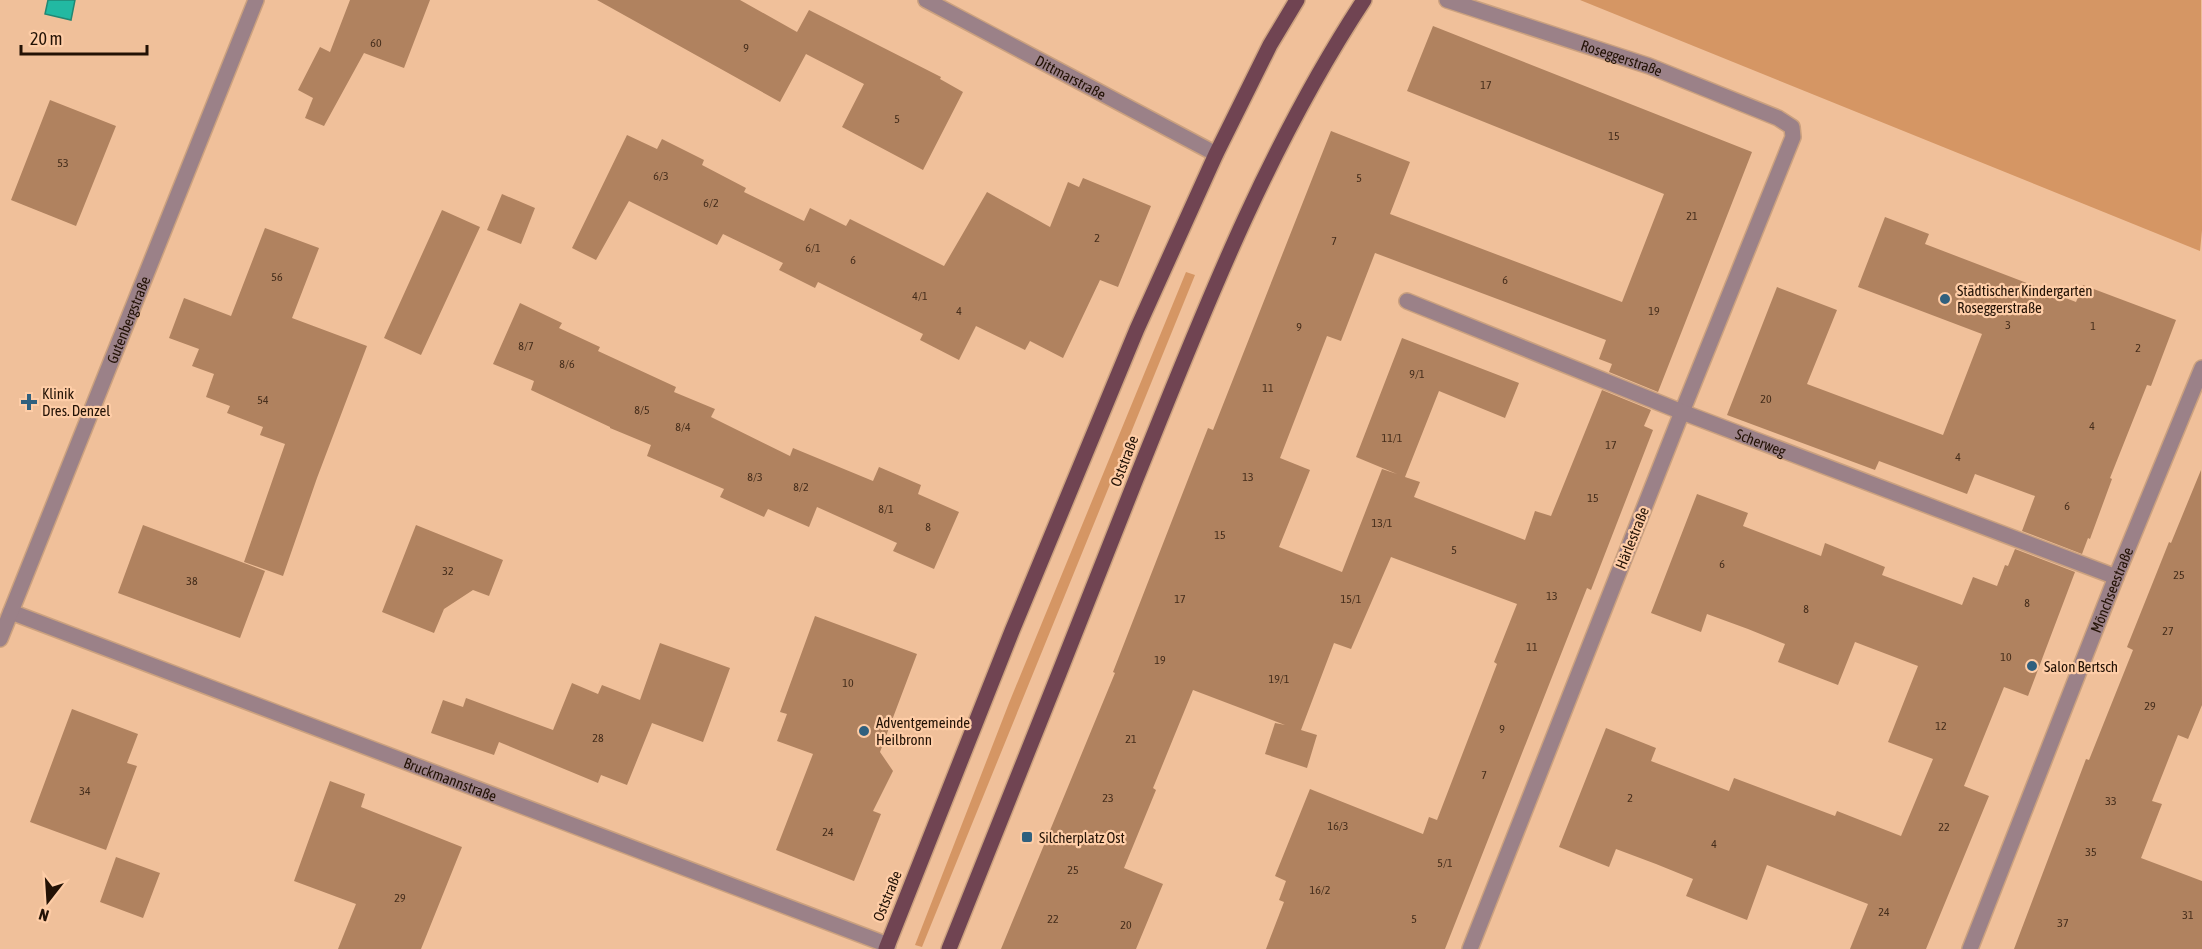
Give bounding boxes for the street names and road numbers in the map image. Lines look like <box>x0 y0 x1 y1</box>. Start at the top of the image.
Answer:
street label: Roseggerstraße <box>1579 36 1665 79</box>
street label: Dittmarstraße <box>1033 51 1109 103</box>
street label: Gutenbergstraße <box>103 273 153 366</box>
street label: Scherweg <box>1733 425 1789 459</box>
street label: Oststraße <box>1107 433 1141 489</box>
street label: Härlestraße <box>1612 504 1652 571</box>
street label: Mönchseestraße <box>2087 544 2136 635</box>
street label: Bruckmannstraße <box>402 754 499 804</box>
street label: Oststraße <box>869 868 905 924</box>

